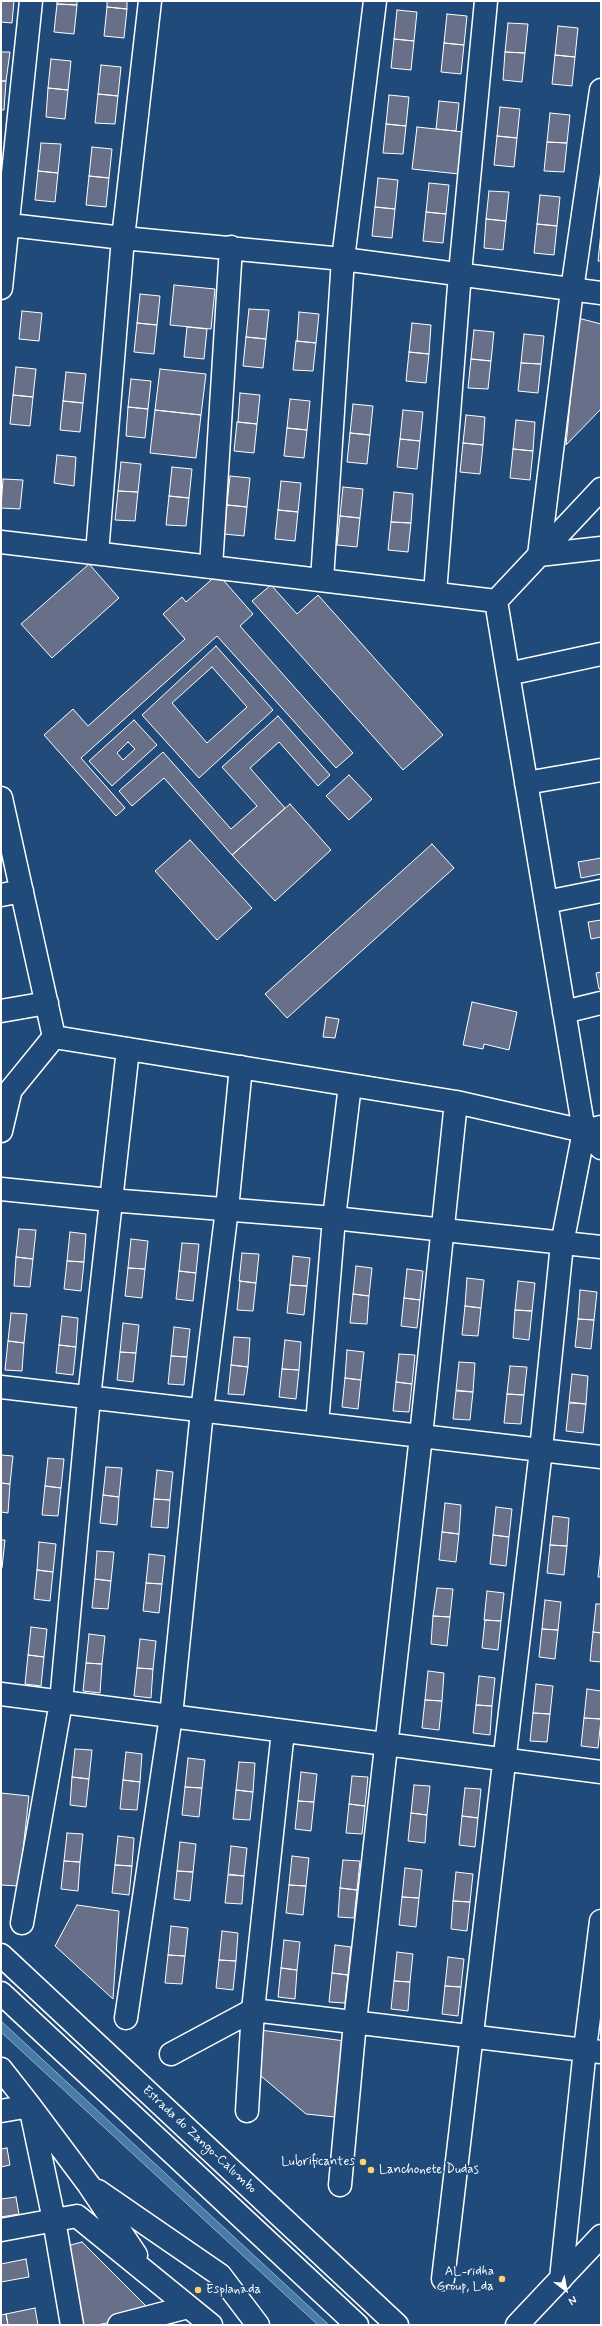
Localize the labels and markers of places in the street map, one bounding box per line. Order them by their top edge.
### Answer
place label: Lubrificantes [281,2154,355,2170]
marker: Lubrificantes [358,2157,368,2167]
place label: Lanchonete Dudas [379,2162,479,2178]
marker: Lanchonete Dudas [366,2165,376,2175]
place label: AL-ridha Group, Lda [436,2264,494,2295]
marker: AL-ridha Group, Lda [497,2274,507,2284]
place label: Esplanada [206,2282,261,2298]
marker: Esplanada [193,2285,203,2295]

